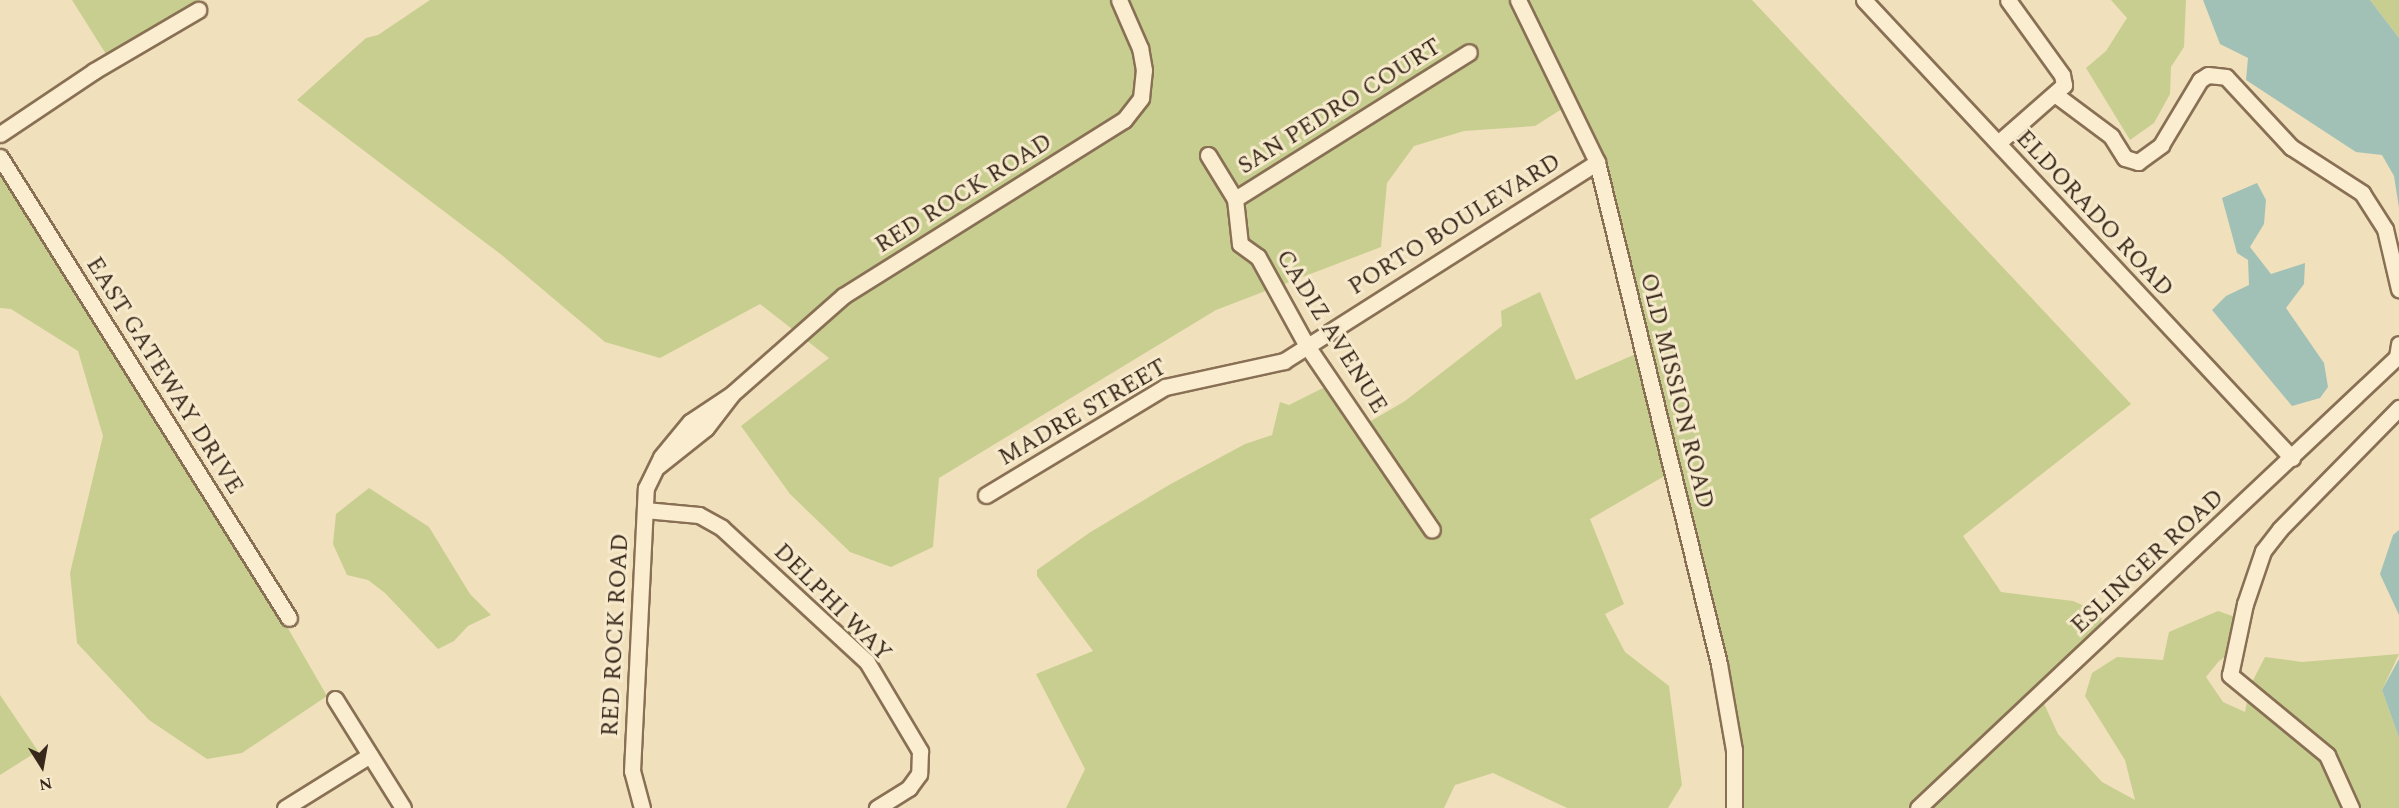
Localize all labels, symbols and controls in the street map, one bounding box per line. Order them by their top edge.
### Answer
street label: SAN PEDRO COURT [1233,33,1447,181]
street label: ELDORADO ROAD [2009,124,2179,304]
street label: RED ROCK ROAD [870,128,1058,260]
street label: PORTO BOULEVARD [1344,148,1566,302]
street label: CADIZ AVENUE [1269,245,1393,419]
street label: EAST GATEWAY DRIVE [79,252,249,500]
street label: OLD MISSION ROAD [1633,270,1719,512]
street label: MADRE STREET [994,353,1172,473]
street label: ESLINGER ROAD [2065,484,2231,640]
street label: RED ROCK ROAD [596,533,636,737]
street label: DELPHI WAY [767,538,897,668]
north arrow [12,736,72,796]
text: N [37,771,54,797]

